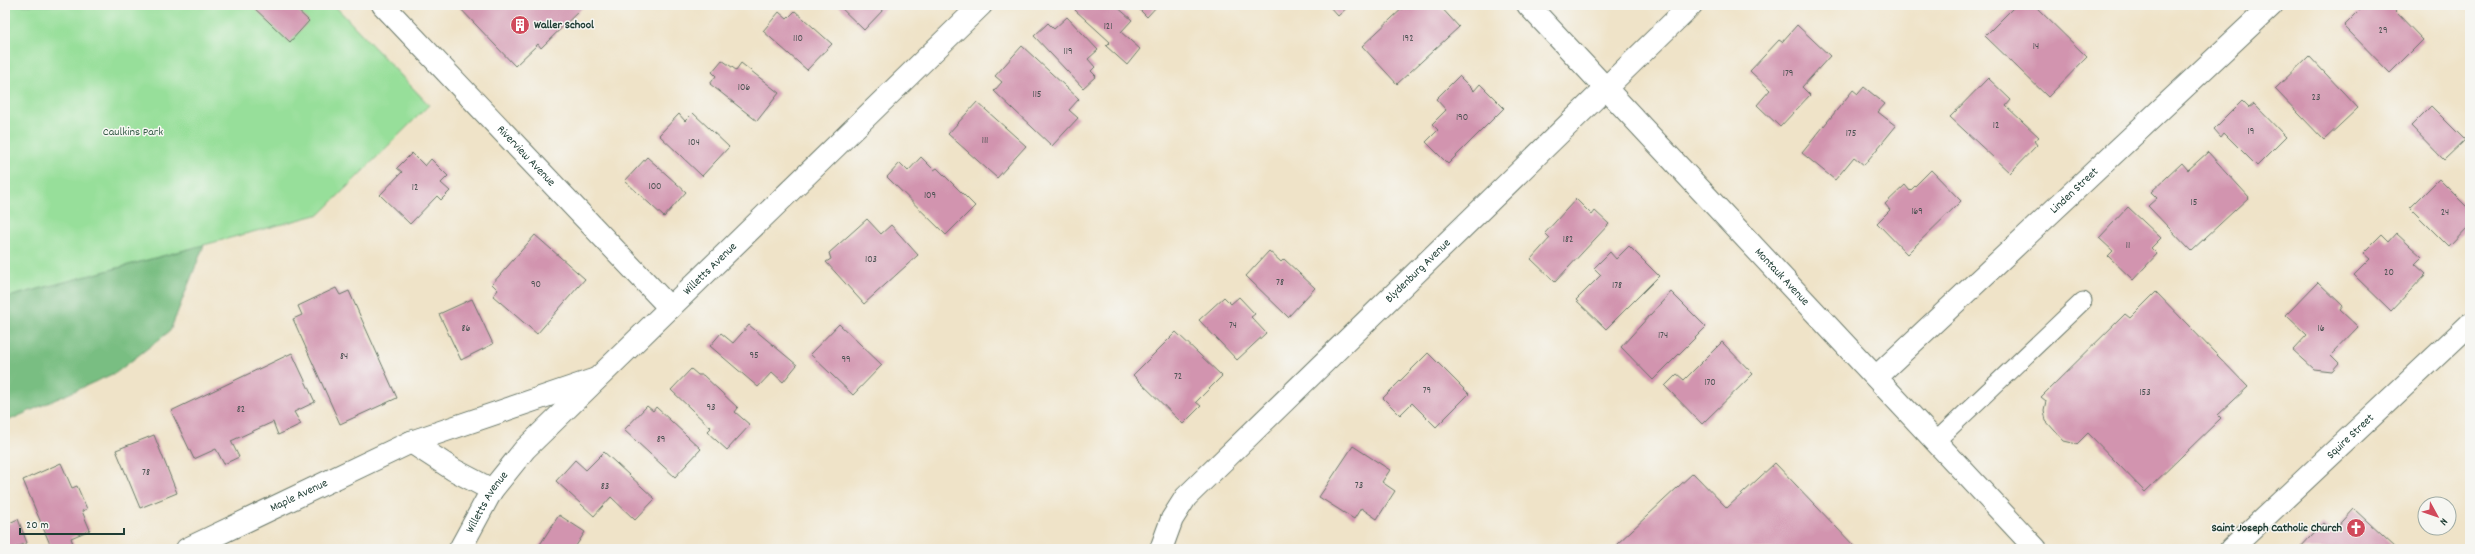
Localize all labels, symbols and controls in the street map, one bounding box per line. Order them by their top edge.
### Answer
building icon: Waller School [509,14,531,36]
place label: Waller School [534,17,594,34]
house number: 121 [1104,20,1112,34]
house number: 29 [2379,24,2387,38]
house number: 110 [793,32,803,46]
house number: 192 [1402,32,1414,46]
house number: 14 [2033,40,2039,54]
house number: 119 [1064,45,1072,59]
house number: 179 [1783,67,1793,81]
house number: 106 [738,81,750,95]
house number: 115 [1032,88,1042,102]
house number: 23 [2312,91,2320,105]
house number: 190 [1456,111,1468,125]
house number: 12 [1993,119,1999,133]
street label: Riverview Avenue [493,122,559,190]
park label: Caulkins Park [103,124,163,141]
house number: 19 [2248,125,2254,139]
house number: 175 [1846,127,1857,141]
house number: 111 [982,134,988,148]
house number: 104 [688,136,700,150]
street label: Linden Street [2046,163,2103,218]
house number: 100 [648,180,662,194]
house number: 12 [412,181,418,195]
house number: 109 [924,189,936,203]
house number: 15 [2191,196,2198,210]
house number: 169 [1911,205,1923,219]
house number: 24 [2441,206,2449,220]
house number: 182 [1563,233,1573,247]
street label: Blydenburg Avenue [1381,235,1455,307]
street label: Willetts Avenue [679,238,741,299]
house number: 11 [2126,239,2130,253]
street label: Montauk Avenue [1751,244,1813,310]
house number: 103 [865,253,877,267]
house number: 20 [2384,266,2394,280]
house number: 78 [1276,276,1284,290]
house number: 90 [531,278,541,292]
house number: 178 [1612,279,1622,293]
house number: 74 [1229,319,1237,333]
house number: 86 [462,322,471,336]
house number: 16 [2317,322,2325,336]
house number: 174 [1658,329,1668,343]
house number: 95 [749,349,759,363]
house number: 84 [340,350,348,364]
house number: 99 [841,353,851,367]
house number: 72 [1174,370,1182,384]
house number: 170 [1704,376,1716,390]
house number: 79 [1423,384,1431,398]
house number: 153 [2139,386,2151,400]
house number: 93 [706,401,716,415]
house number: 82 [237,403,245,417]
street label: Squire Street [2323,410,2378,463]
house number: 89 [657,433,665,447]
house number: 78 [142,466,150,480]
street label: Willetts Avenue [462,468,512,536]
street label: Maple Avenue [267,475,331,517]
house number: 73 [1355,479,1363,493]
house number: 83 [601,480,609,494]
north arrow [2417,496,2457,536]
scale bar [20,510,124,536]
text: N [2435,514,2451,529]
text: 20 m [26,517,49,534]
church icon: Saint Joseph Catholic Church [2345,517,2367,539]
place label: Saint Joseph Catholic Church [2212,520,2343,537]

